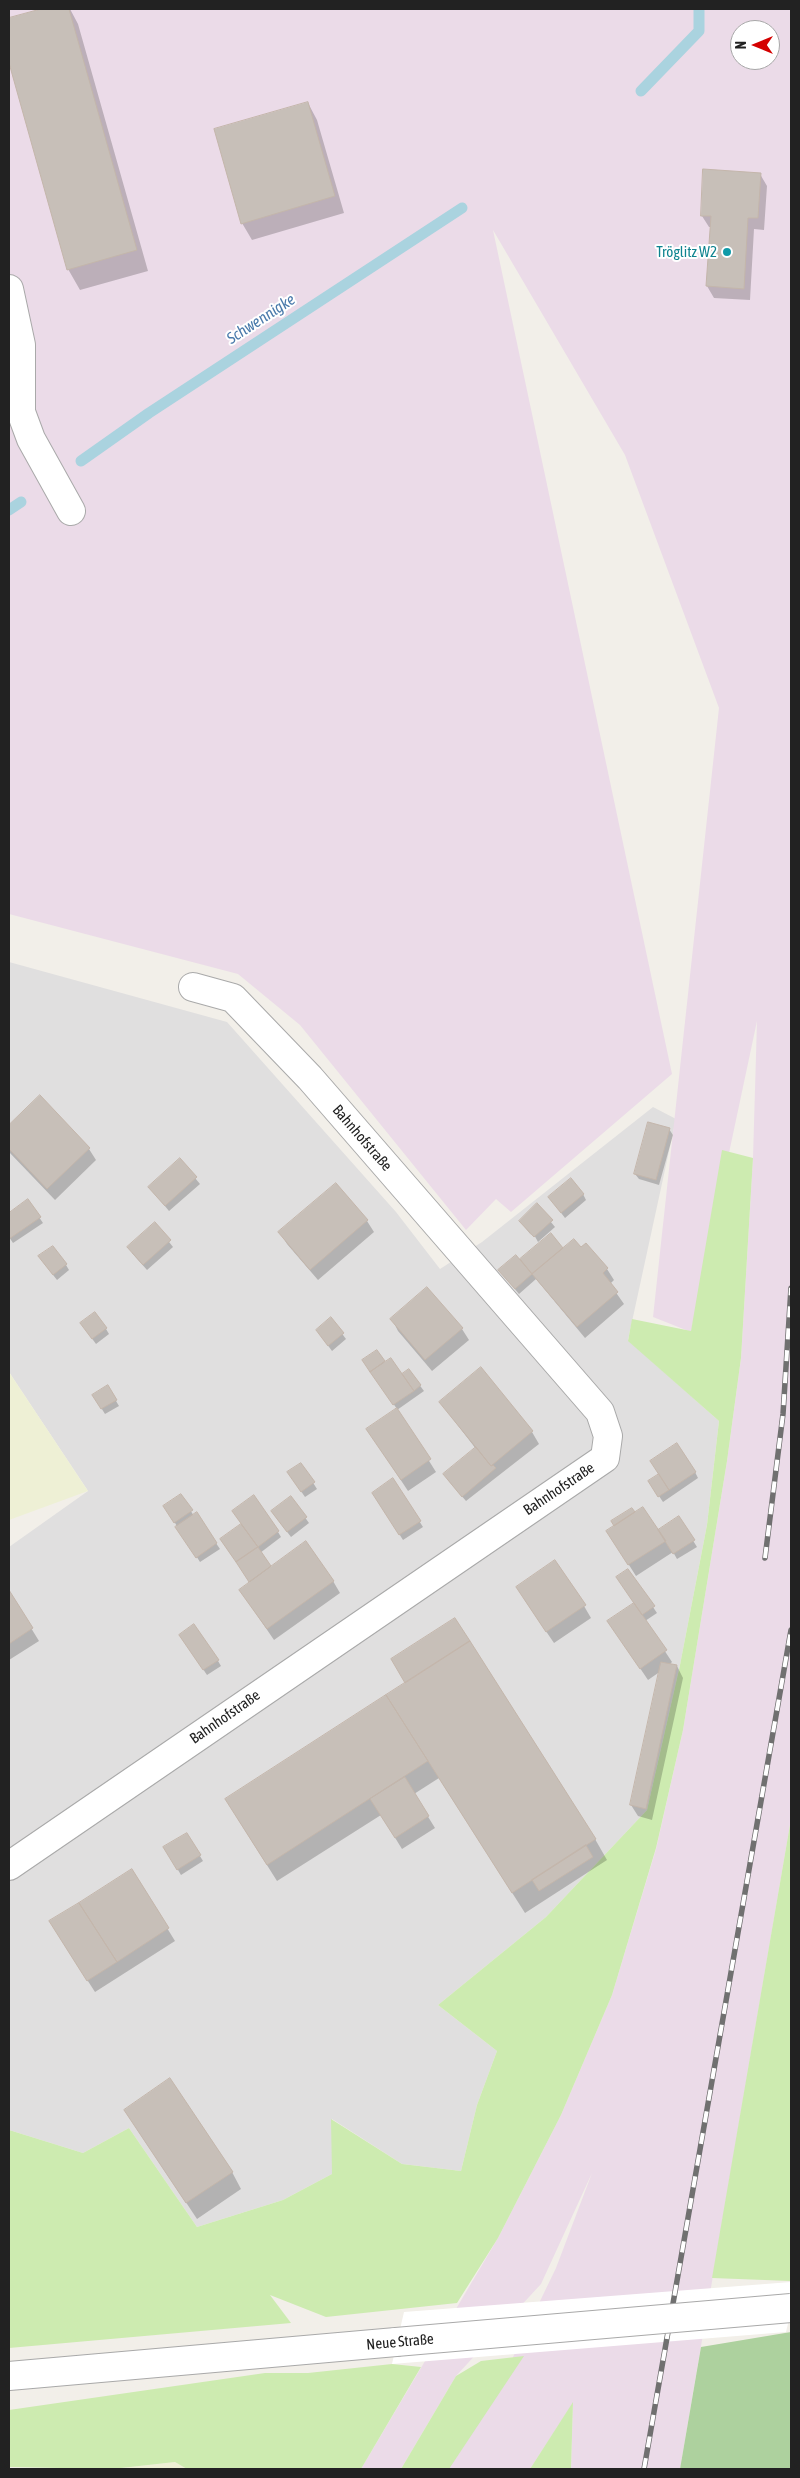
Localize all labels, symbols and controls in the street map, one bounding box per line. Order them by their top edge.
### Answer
north arrow [730,20,780,70]
text: N [733,41,749,49]
place label: Tröglitz W2 [656,243,717,261]
marker: Tröglitz W2 [721,246,733,258]
water label: Schwennigke [223,290,299,348]
street label: Bahnhofstraße [328,1101,396,1175]
street label: Bahnhofstraße [520,1459,598,1519]
street label: Bahnhofstraße [186,1686,264,1748]
street label: Neue Straße [366,2330,434,2354]

